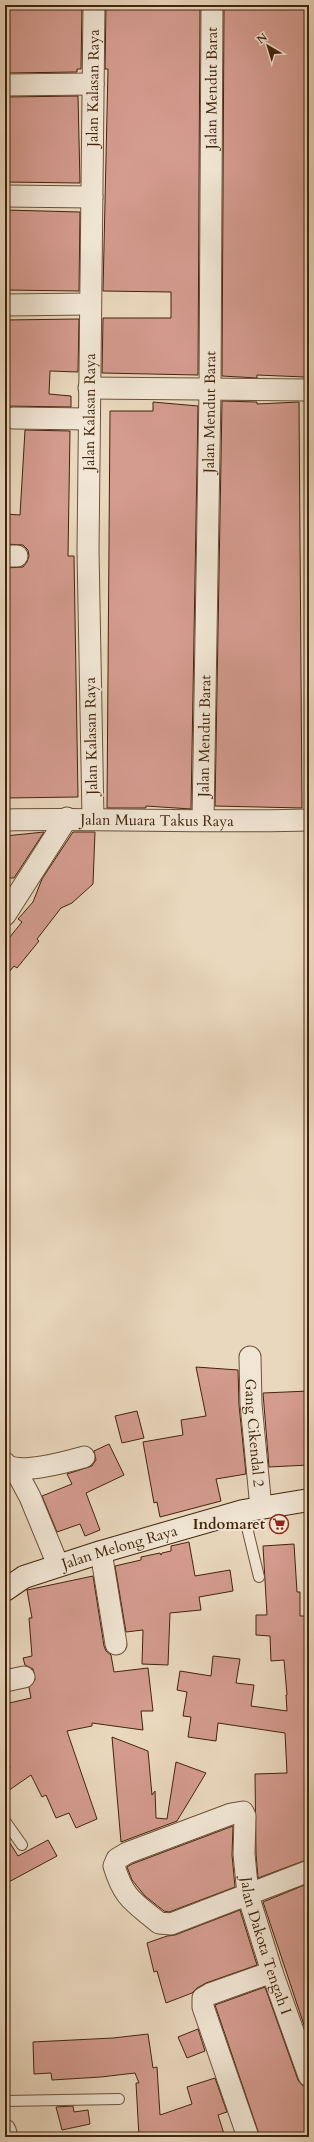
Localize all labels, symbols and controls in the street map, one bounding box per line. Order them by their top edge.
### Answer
north arrow [248,26,288,66]
street label: Jalan Mendut Barat [201,27,222,151]
street label: Jalan Kalasan Raya [82,29,104,149]
text: N [254,29,271,47]
street label: Jalan Mendut Barat [199,351,220,475]
street label: Jalan Kalasan Raya [79,353,100,473]
street label: Jalan Mendut Barat [193,674,215,799]
street label: Jalan Kalasan Raya [80,676,102,797]
street label: Jalan Muara Takus Raya [78,810,234,831]
street label: Gang Cikendal 2 [240,1379,269,1488]
supermarket icon: Indomaret [268,1513,290,1535]
place label: Indomaret [193,1514,266,1534]
street label: Jalan Melong Raya [57,1520,180,1575]
street label: Jalan Dakota Tengah I [236,1874,296,2017]

